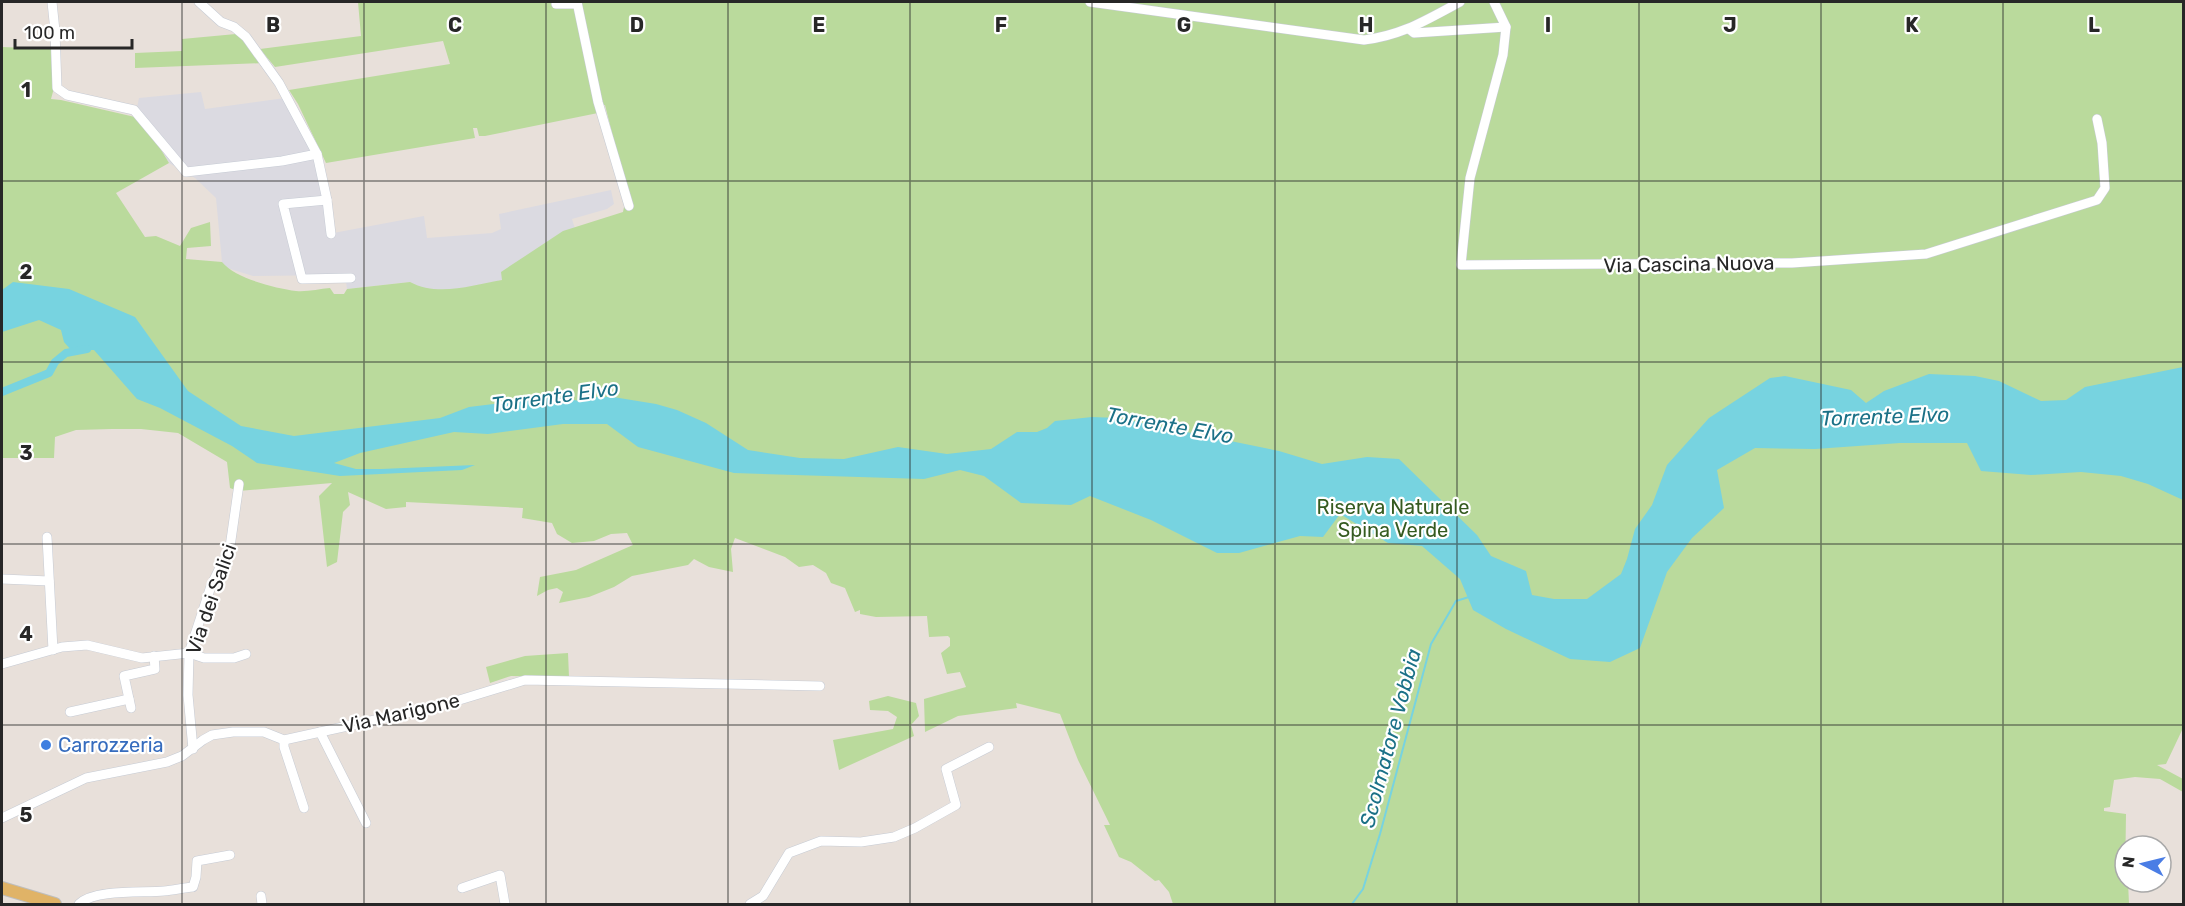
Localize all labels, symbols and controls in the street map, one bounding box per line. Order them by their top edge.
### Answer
scale bar [15,12,132,50]
text: B [266,13,280,37]
text: C [448,13,462,37]
text: D [630,13,644,37]
text: E [813,13,825,37]
text: F [995,13,1007,37]
text: G [1177,13,1191,37]
text: H [1359,13,1373,37]
text: I [1545,13,1551,37]
text: J [1723,13,1737,37]
text: K [1905,13,1919,37]
text: L [2088,13,2100,37]
text: 100 m [24,22,75,44]
text: 1 [21,78,31,102]
street label: Via Cascina Nuova [1603,251,1775,277]
text: 2 [20,260,33,284]
water label: Torrente Elvo [490,375,620,417]
water label: Torrente Elvo [1820,401,1950,431]
water label: Torrente Elvo [1105,402,1235,448]
text: 3 [19,441,33,465]
park label: Riserva Naturale Spina Verde [1317,495,1469,542]
street label: Via dei Salici [181,540,241,658]
text: 4 [19,622,33,646]
water label: Scolmatore Vobbia [1354,646,1426,830]
street label: Via Marigone [340,688,462,738]
place label: Carrozzeria [58,733,164,757]
marker: Carrozzeria [39,738,53,752]
text: 5 [20,803,33,827]
north arrow [2113,834,2173,894]
text: N [2118,855,2139,869]

